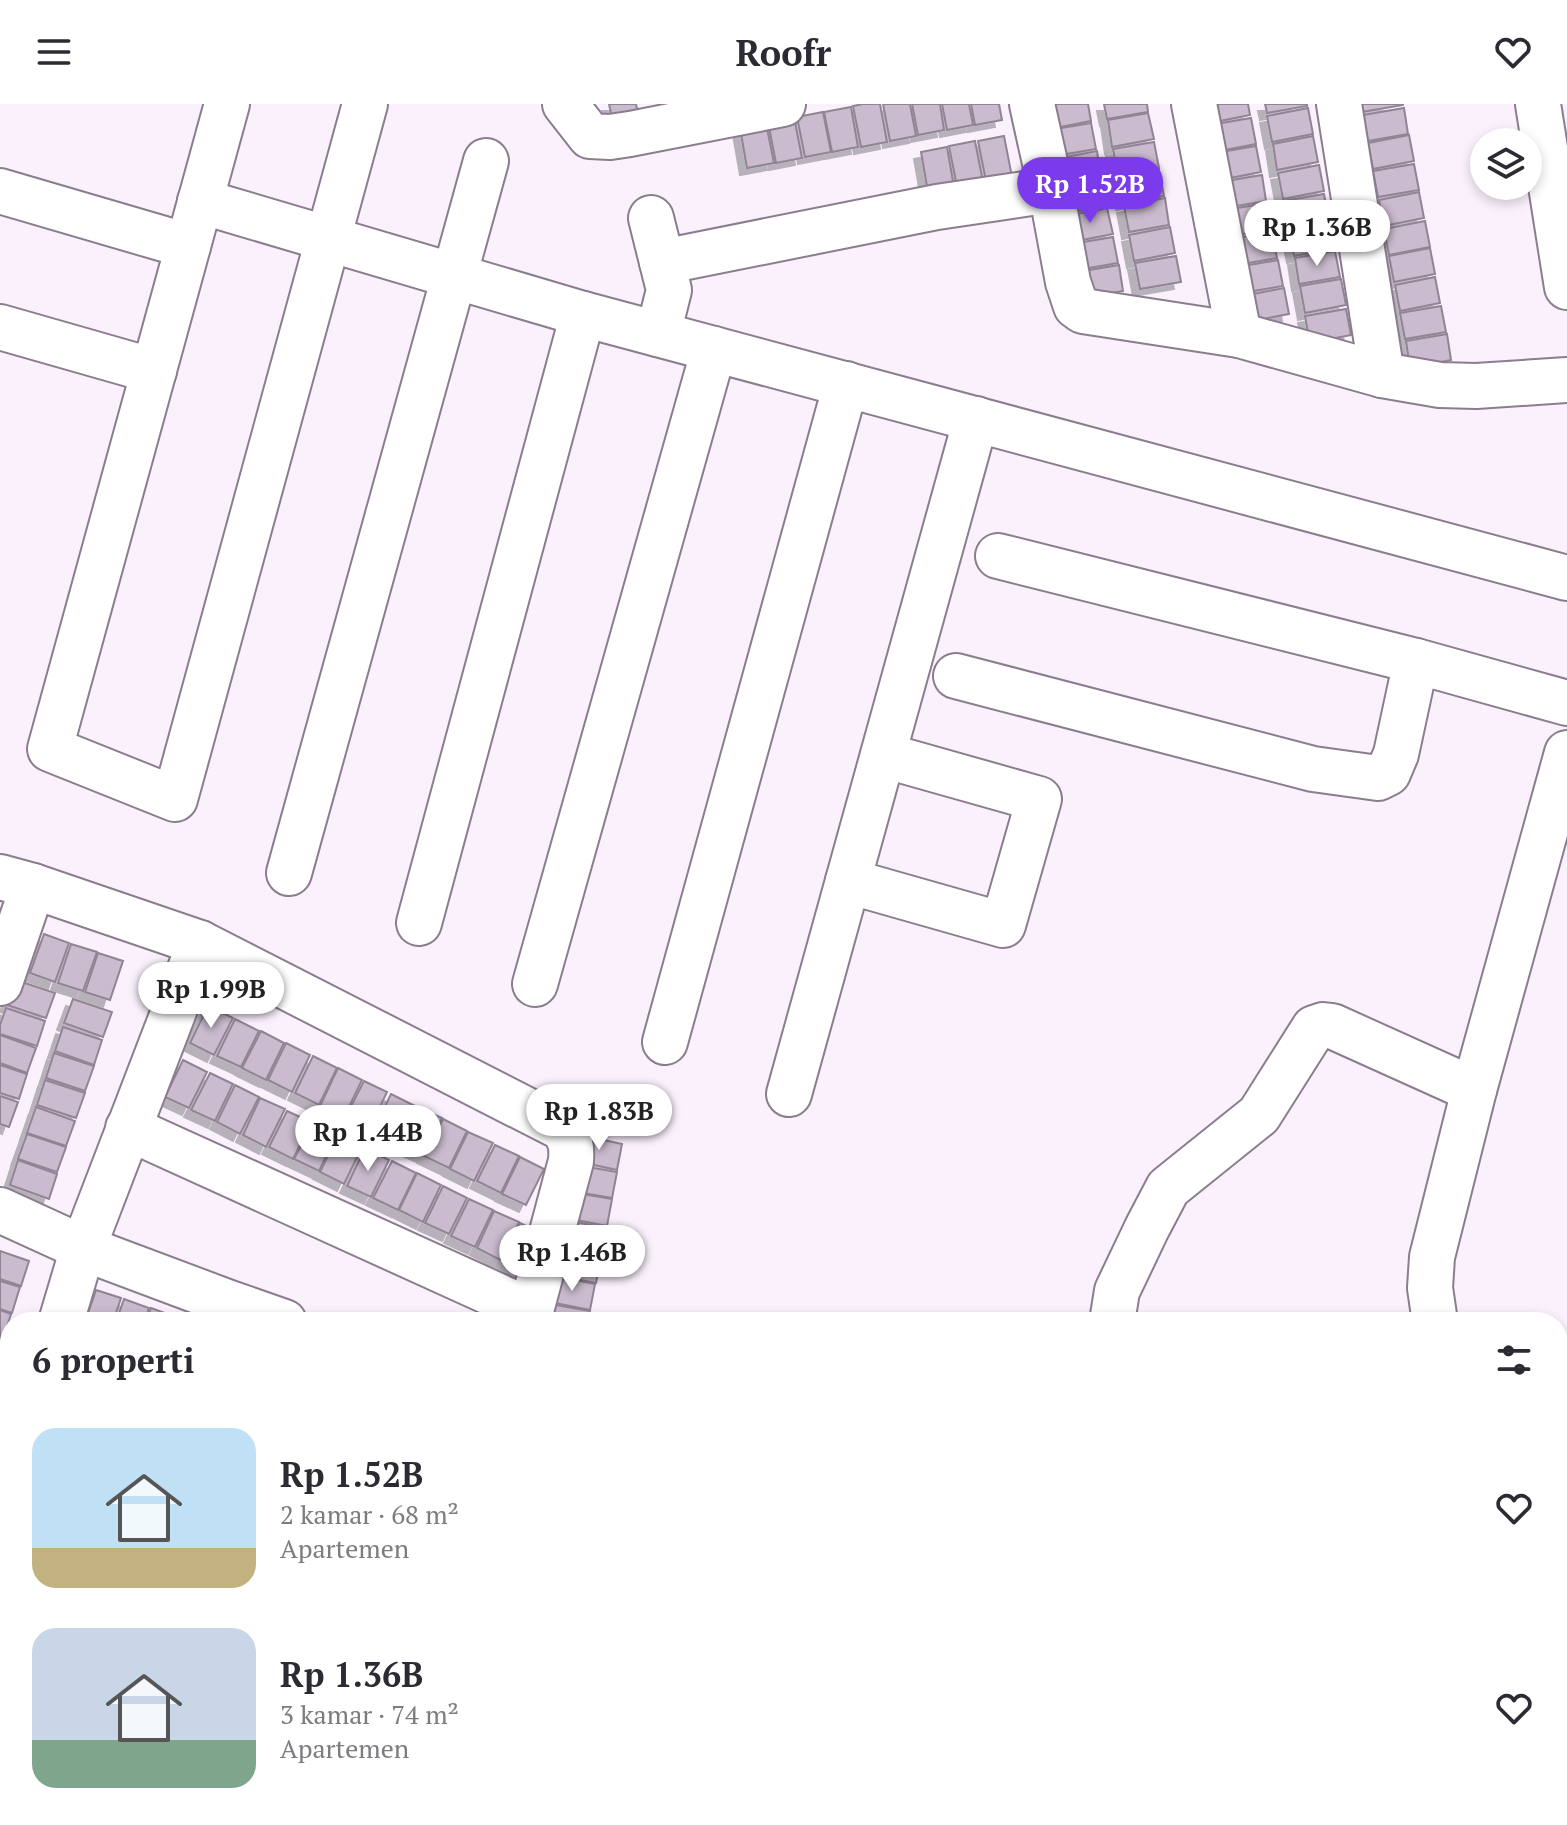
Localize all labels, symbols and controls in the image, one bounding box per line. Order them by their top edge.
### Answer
text: Roofr [736,29,831,76]
icon: menu [32,30,76,74]
icon: heart [1491,30,1535,74]
map controls [1470,128,1542,200]
button: layers [1470,128,1542,200]
pin: Rp 1.52B [1007,157,1173,225]
text: Rp 1.52B [1035,166,1145,200]
pin: Rp 1.36B [1234,200,1400,268]
text: Rp 1.36B [1262,209,1372,243]
pin: Rp 1.99B [128,962,294,1030]
text: Rp 1.99B [156,971,266,1005]
pin: Rp 1.83B [516,1084,682,1152]
text: Rp 1.83B [544,1093,654,1127]
pin: Rp 1.44B [285,1105,451,1173]
text: Rp 1.44B [313,1114,423,1148]
pin: Rp 1.46B [489,1225,655,1293]
text: Rp 1.46B [517,1234,627,1268]
text: 6 properti [32,1338,194,1383]
icon: filters [1492,1338,1536,1382]
text: Rp 1.52B [280,1452,423,1497]
icon: home [96,1460,192,1556]
icon: heart [1492,1486,1536,1530]
text: 2 kamar · 68 m² [280,1497,459,1531]
text: Apartemen [280,1531,409,1565]
text: Rp 1.36B [280,1652,423,1697]
icon: home [96,1660,192,1756]
icon: heart [1492,1686,1536,1730]
text: 3 kamar · 74 m² [280,1697,459,1731]
text: Apartemen [280,1731,409,1765]

